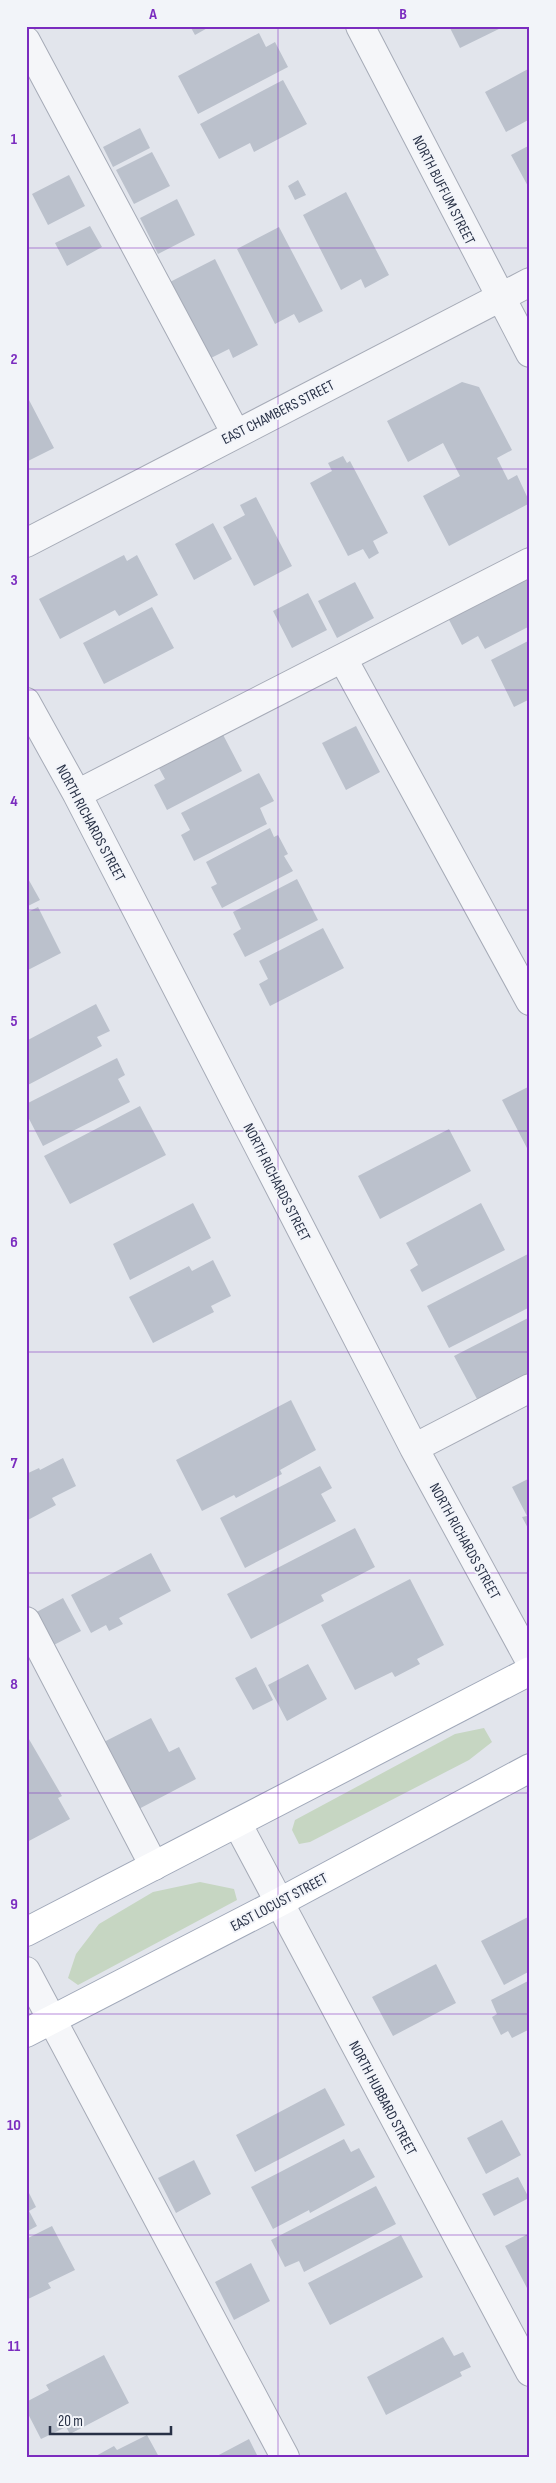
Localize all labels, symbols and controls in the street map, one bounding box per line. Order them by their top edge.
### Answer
text: A [148,5,157,24]
text: B [399,5,407,24]
text: 1 [11,130,18,149]
street label: NORTH BUFFUM STREET [408,132,479,248]
text: 2 [10,350,18,369]
street label: EAST CHAMBERS STREET [219,376,338,449]
text: 3 [10,571,18,590]
street label: NORTH RICHARDS STREET [52,761,129,885]
text: 4 [10,792,18,811]
text: 5 [10,1012,18,1031]
street label: NORTH RICHARDS STREET [239,1120,315,1244]
text: 6 [10,1233,18,1252]
text: 7 [11,1454,18,1473]
street label: NORTH RICHARDS STREET [425,1480,504,1603]
text: 8 [10,1675,18,1694]
street label: EAST LOCUST STREET [227,1869,331,1936]
text: 9 [10,1895,18,1914]
street label: NORTH HUBBARD STREET [344,2038,421,2159]
text: 10 [7,2116,21,2135]
text: 11 [8,2337,21,2356]
scale bar [50,2403,171,2435]
text: 20 m [58,2412,83,2431]

